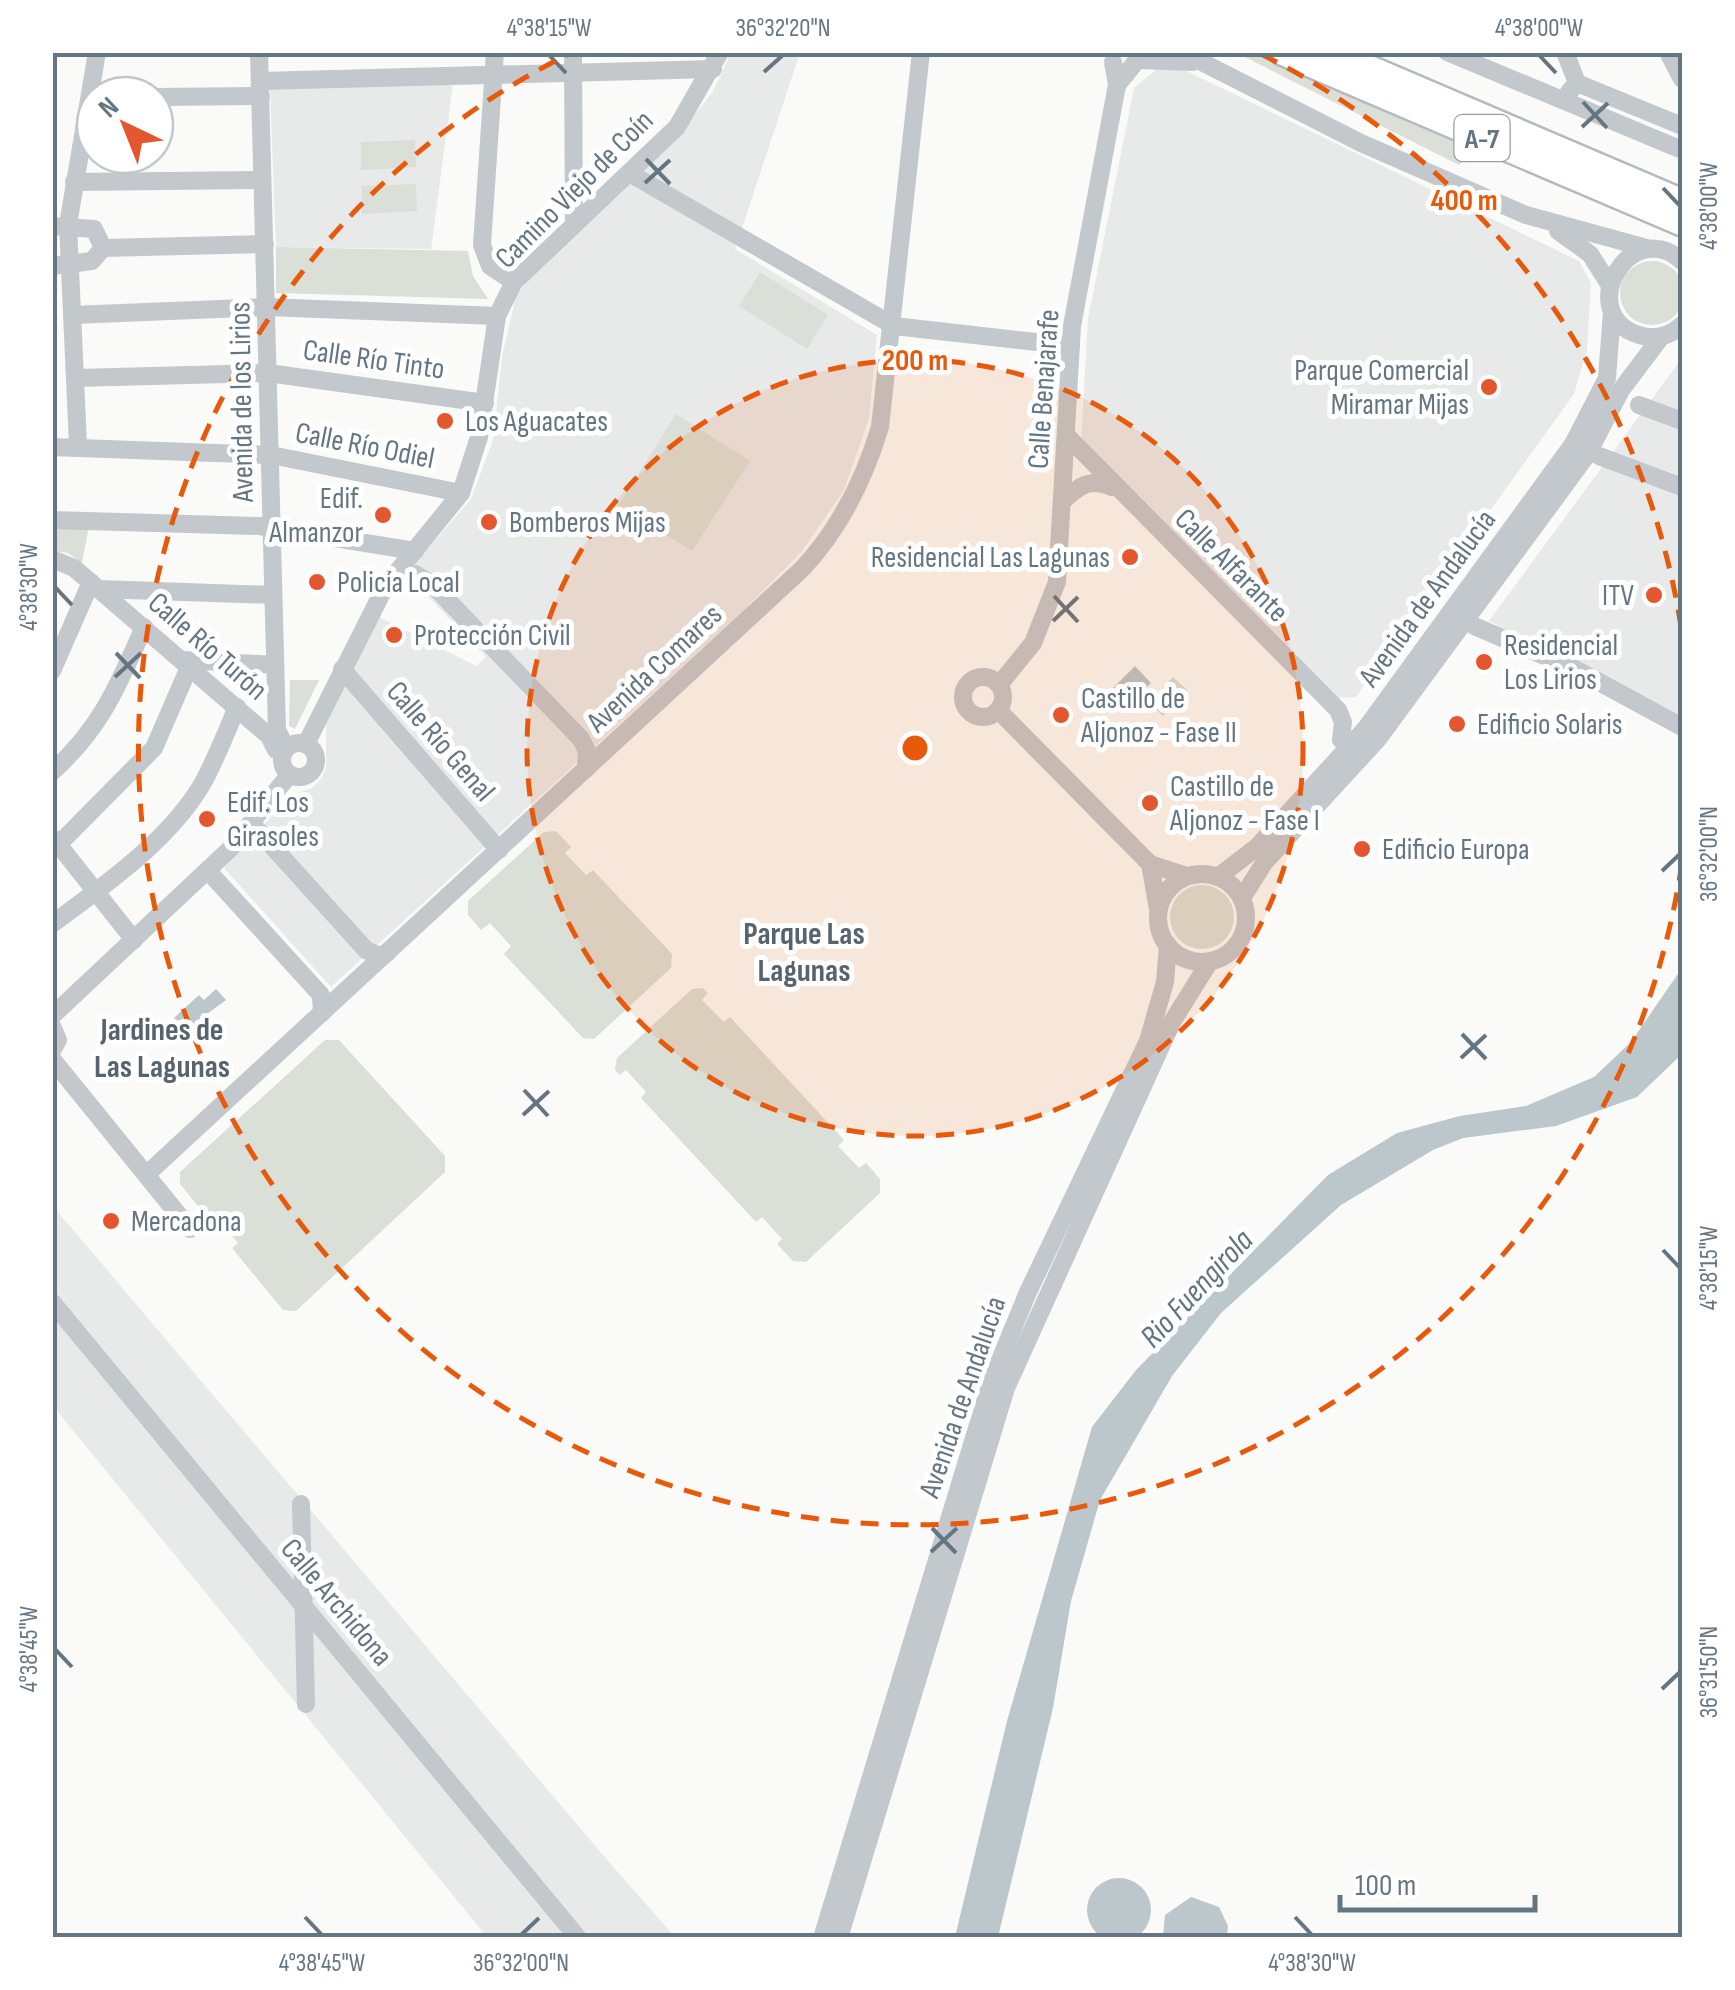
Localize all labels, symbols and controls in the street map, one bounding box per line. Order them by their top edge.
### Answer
text: 4°38'15"W [507,13,591,44]
text: 36°32'20"N [735,13,831,44]
text: 4°38'00"W [1495,13,1583,44]
north arrow [75,75,175,175]
text: N [92,91,126,125]
street label: Camino Viejo de Coín [488,103,661,276]
road number: A-7 [1454,115,1510,161]
text: 4°38'00"W [1694,162,1725,250]
text: 400 m [1430,183,1498,219]
street label: Avenida de los Lirios [222,302,262,503]
street label: Calle Benajarafe [1020,308,1068,470]
street label: Calle Río Tinto [301,332,447,388]
text: 200 m [882,343,948,379]
place label: Parque Comercial Miramar Mijas [1294,353,1469,423]
marker: Parque Comercial Miramar Mijas [1478,376,1500,398]
place label: Los Aguacates [465,404,608,440]
marker: Los Aguacates [434,410,456,432]
street label: Calle Río Odiel [292,415,437,477]
place label: Edif. Almanzor [268,481,363,551]
street label: Calle Alfarante [1167,501,1296,630]
street label: Avenida de Andalucía [1351,503,1504,695]
marker: Edif. Almanzor [372,504,394,526]
place label: Bomberos Mijas [509,505,666,541]
marker: Bomberos Mijas [478,511,500,533]
place label: Residencial Las Lagunas [871,540,1110,576]
text: 4°38'30"W [14,543,45,631]
marker: Residencial Las Lagunas [1119,546,1141,568]
place label: Policía Local [337,565,460,601]
marker: Policía Local [306,571,328,593]
place label: ITV [1602,578,1634,614]
marker: ITV [1643,584,1665,606]
street label: Calle Río Turón [140,585,274,708]
street label: Avenida Comares [579,597,730,741]
place label: Protección Civil [414,618,571,654]
marker: Protección Civil [383,624,405,646]
place label: Residencial Los Lirios [1504,628,1618,698]
marker: Residencial Los Lirios [1473,651,1495,673]
street label: Calle Río Genal [378,674,502,809]
place label: Castillo de Aljonoz - Fase II [1080,681,1237,751]
marker: Castillo de Aljonoz - Fase II [1050,704,1072,726]
place label: Edificio Solaris [1477,707,1623,743]
marker: Edificio Solaris [1446,713,1468,735]
centre of rings [897,730,933,766]
place label: Castillo de Aljonoz - Fase I [1169,769,1320,839]
place label: Edif. Los Girasoles [227,785,319,855]
marker: Castillo de Aljonoz - Fase I [1139,792,1161,814]
text: 36°32'00"N [1694,806,1725,902]
marker: Edif. Los Girasoles [196,808,218,830]
place label: Edificio Europa [1382,832,1530,868]
marker: Edificio Europa [1351,838,1373,860]
district label: Parque Las Lagunas [743,915,865,991]
district label: Jardines de Las Lagunas [94,1011,230,1087]
place label: Mercadona [131,1204,242,1240]
marker: Mercadona [100,1210,122,1232]
water label: Rio Fuengirola [1132,1222,1262,1356]
text: 4°38'15"W [1694,1226,1725,1310]
street label: Avenida de Andalucía [911,1292,1014,1503]
street label: Calle Archidona [273,1532,400,1674]
text: 4°38'45"W [14,1606,45,1692]
text: 36°31'50"N [1694,1626,1725,1718]
scale bar [1340,1850,1535,1912]
text: 100 m [1355,1868,1416,1904]
text: 4°38'45"W [279,1948,365,1979]
text: 36°32'00"N [473,1948,569,1979]
text: 4°38'30"W [1268,1948,1356,1979]

